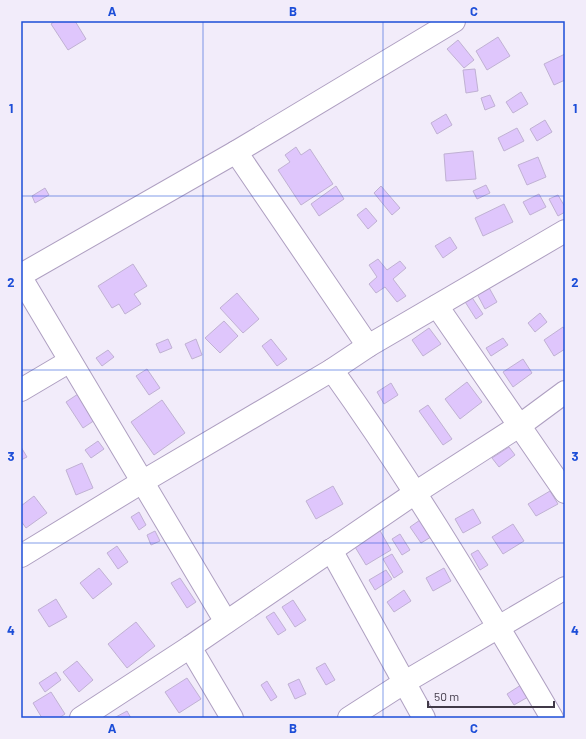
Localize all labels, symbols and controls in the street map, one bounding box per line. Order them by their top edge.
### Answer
text: A [108,3,117,19]
text: B [289,3,297,19]
text: C [470,3,478,19]
text: 1 [9,100,13,116]
text: 1 [573,100,577,116]
text: 2 [7,274,15,290]
text: 2 [571,274,579,290]
text: 3 [7,448,15,464]
text: 3 [571,448,579,464]
text: 4 [7,622,15,638]
text: 4 [571,622,579,638]
scale bar [428,683,554,709]
text: 50 m [434,689,459,703]
text: A [108,720,117,736]
text: B [289,720,297,736]
text: C [470,720,478,736]

